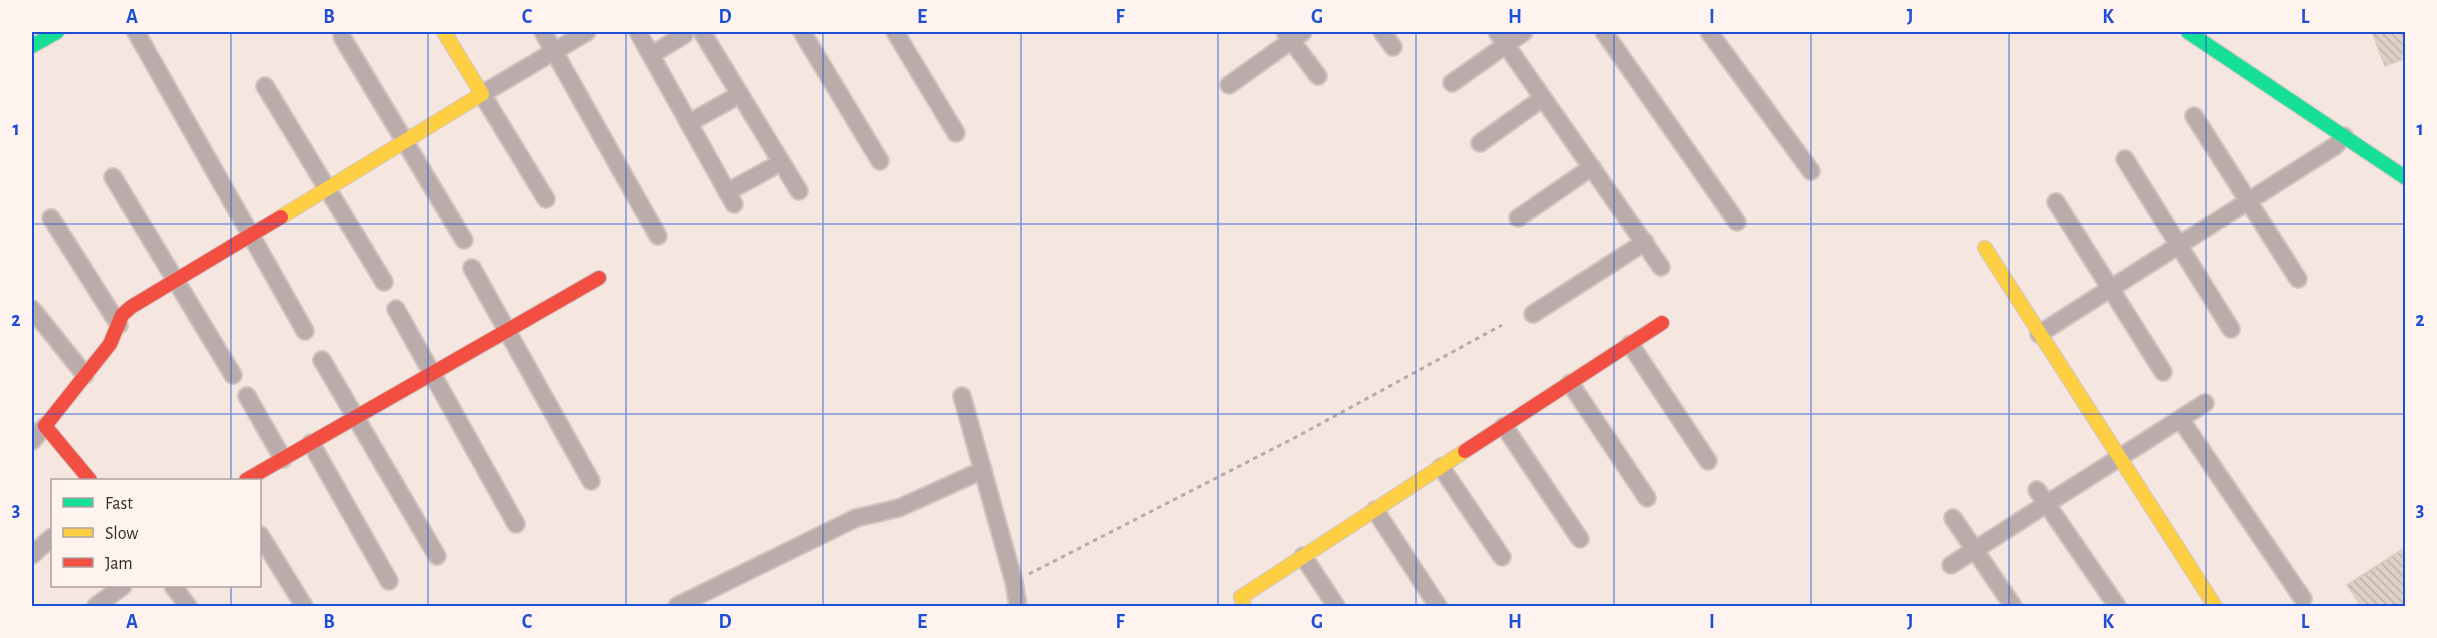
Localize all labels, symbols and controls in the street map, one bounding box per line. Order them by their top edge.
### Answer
text: A [126,7,138,27]
text: B [323,7,335,27]
text: C [522,7,533,27]
text: D [718,7,732,27]
text: E [917,7,927,27]
text: F [1115,7,1125,27]
text: G [1311,7,1323,27]
text: H [1508,7,1522,27]
text: I [1709,7,1715,27]
text: J [1907,7,1913,27]
text: K [2102,7,2114,27]
text: L [2301,7,2310,27]
text: 1 [12,119,20,139]
text: 1 [2416,119,2424,139]
text: 2 [11,310,21,330]
text: 2 [2415,310,2425,330]
legend [51,479,261,587]
text: Fast [105,495,133,513]
text: 3 [12,500,20,520]
text: 3 [2416,500,2424,520]
text: Slow [105,525,138,543]
text: Jam [105,555,133,573]
text: A [126,612,138,632]
text: B [323,612,335,632]
text: C [522,612,533,632]
text: D [718,612,732,632]
text: E [917,612,927,632]
text: F [1115,612,1125,632]
text: G [1311,612,1323,632]
text: H [1508,612,1522,632]
text: I [1709,612,1715,632]
text: J [1907,612,1913,632]
text: K [2102,612,2114,632]
text: L [2301,612,2310,632]

